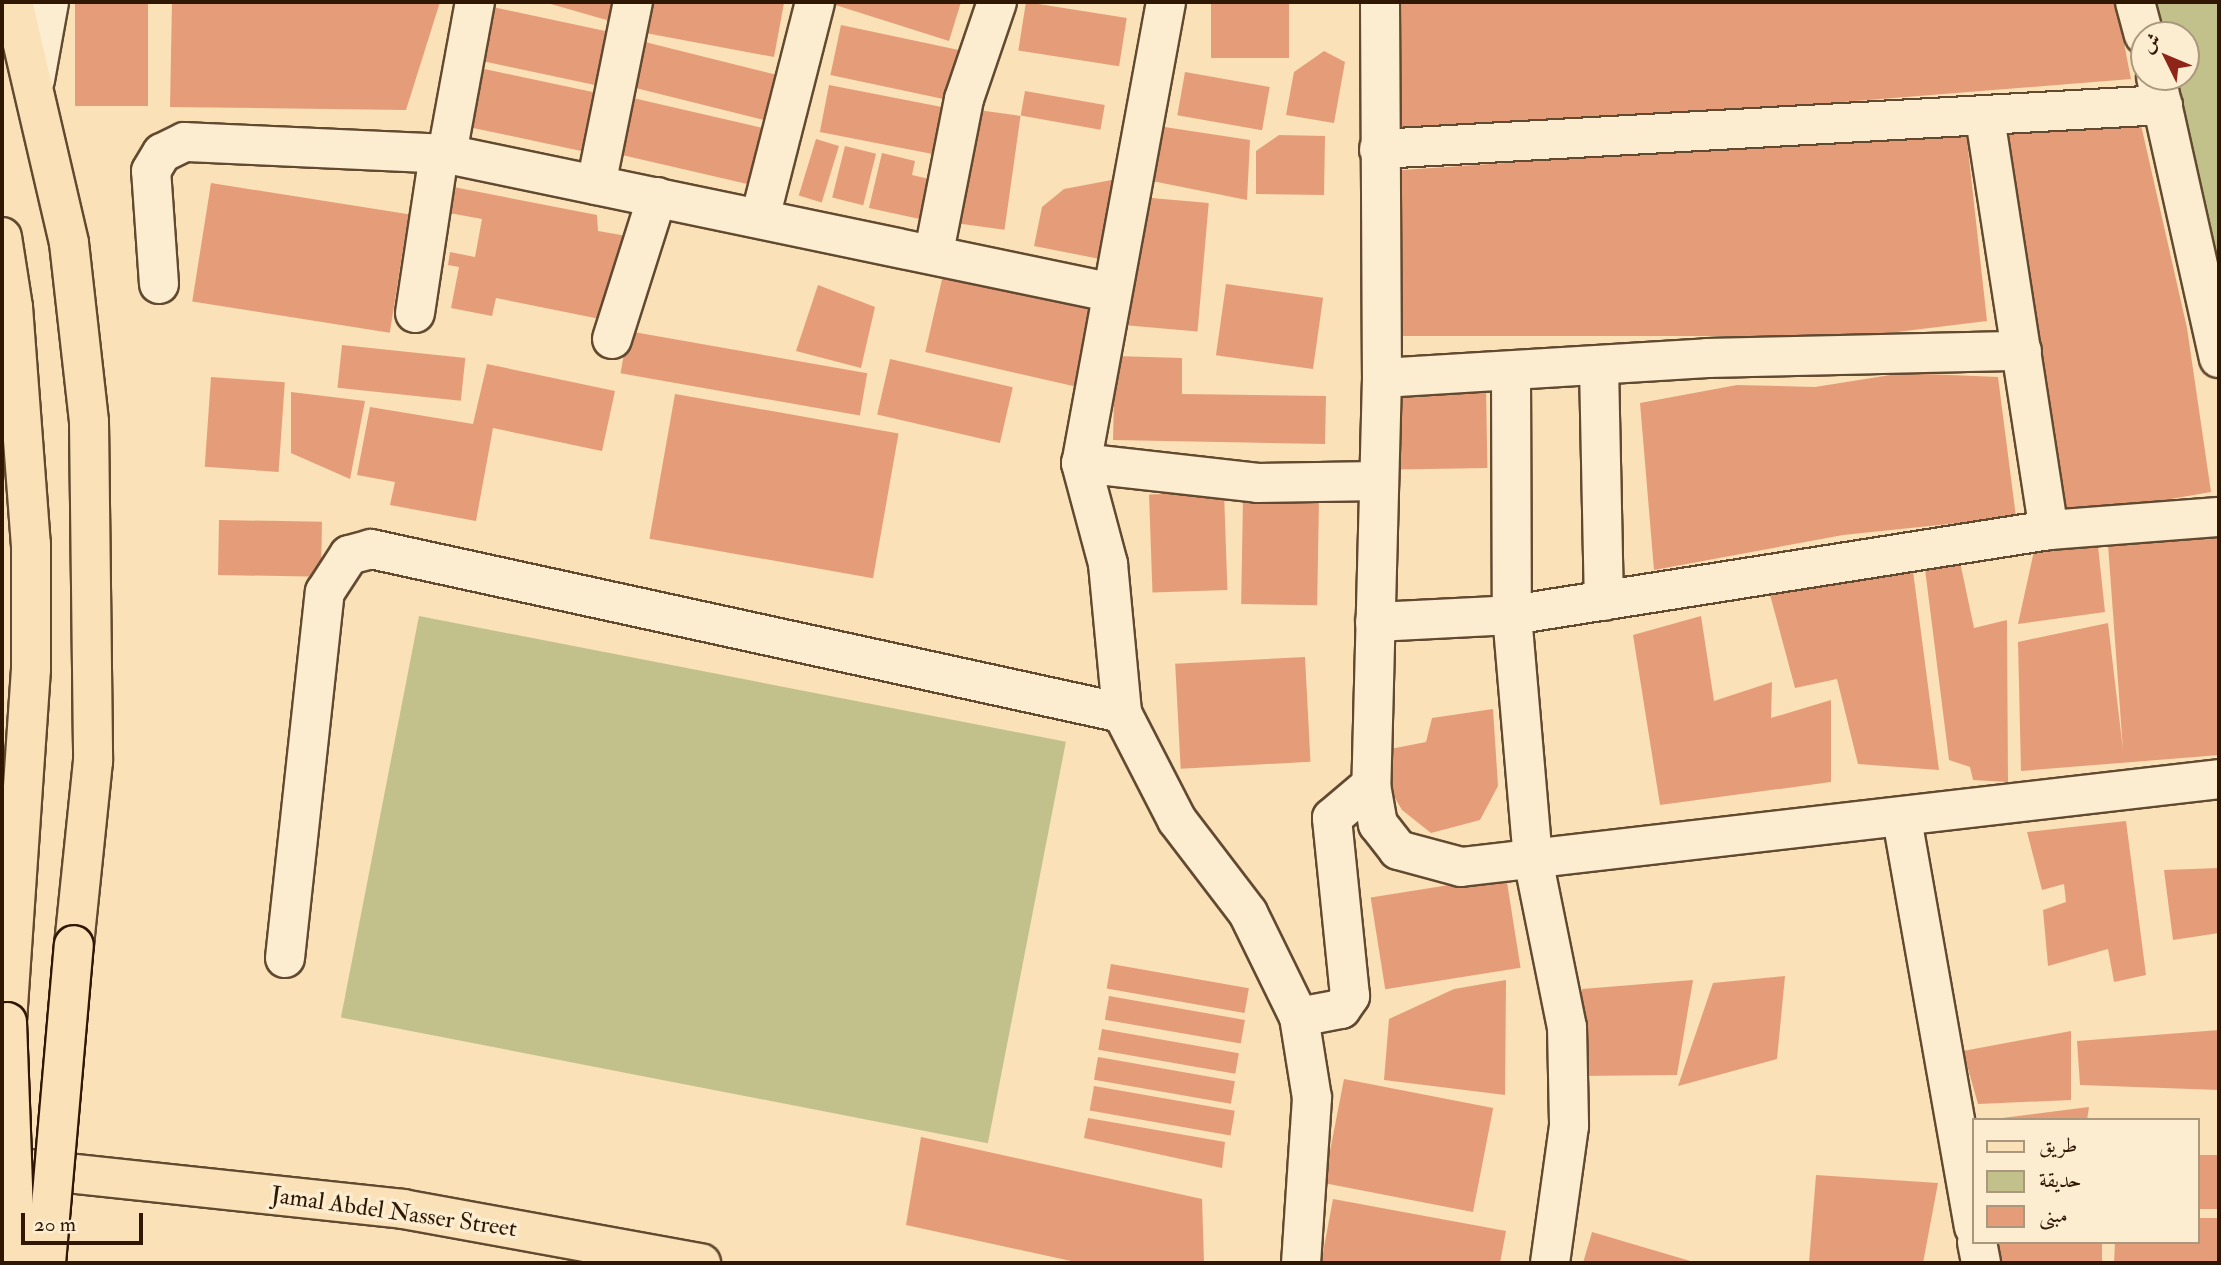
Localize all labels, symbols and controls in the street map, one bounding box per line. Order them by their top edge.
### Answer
north arrow [2130,21,2200,91]
text: ش [2136,28,2166,58]
legend [1972,1118,2200,1244]
text: طريق [2039,1132,2077,1159]
text: حديقة [2039,1167,2082,1194]
street label: Jamal Abdel Nasser Street [269,1180,519,1244]
scale bar [24,1198,147,1242]
text: مبنى [2039,1202,2068,1229]
text: 20 m [34,1211,76,1238]

